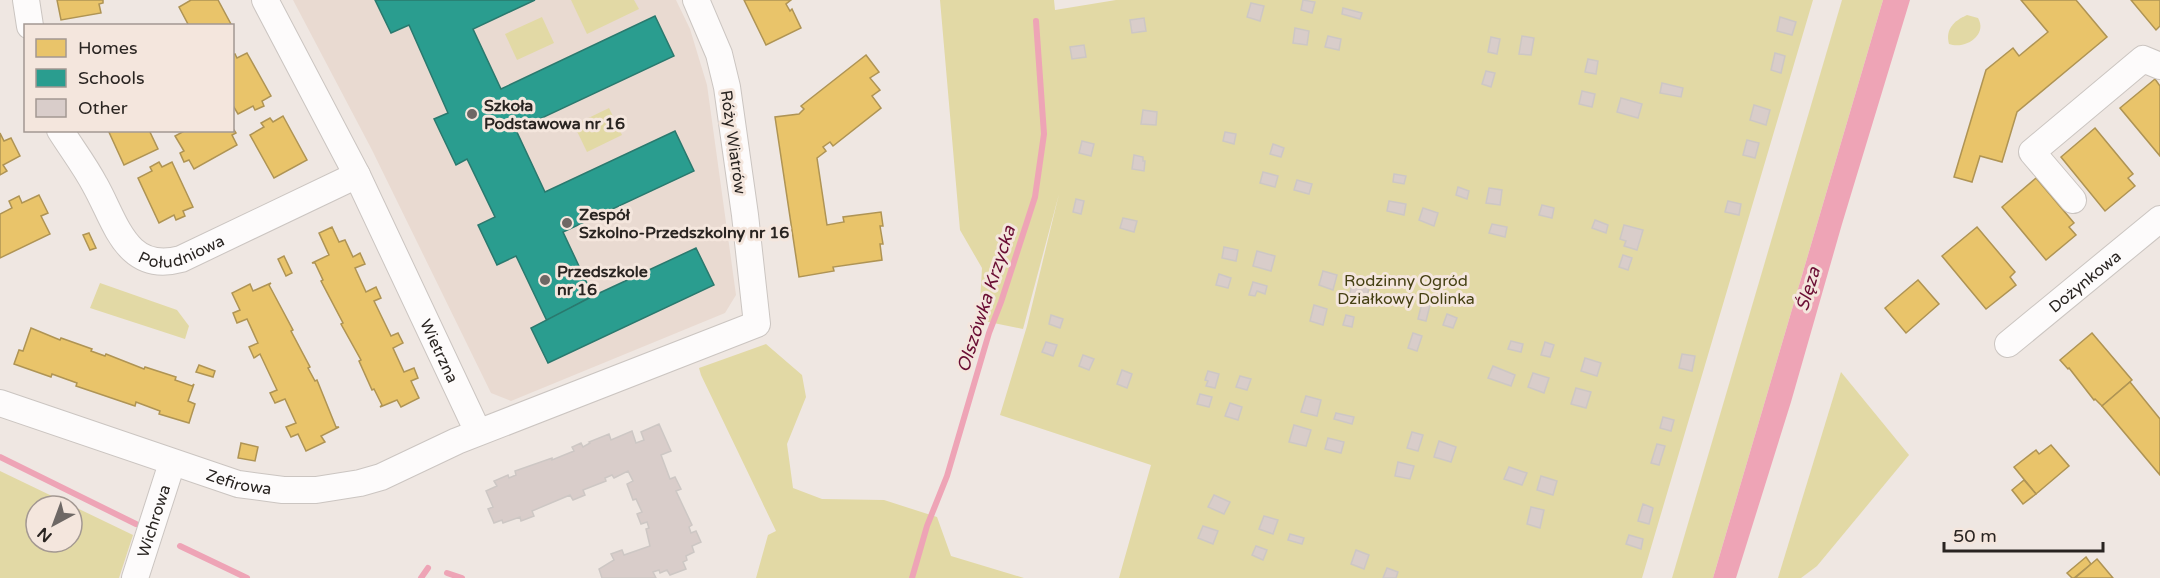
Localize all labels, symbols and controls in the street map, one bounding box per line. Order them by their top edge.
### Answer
legend [24,24,234,132]
text: Homes [78,37,138,59]
text: Schools [78,67,145,89]
street label: Róży Wiatrów [716,89,750,196]
place label: Szkoła Podstawowa nr 16 [484,96,625,134]
text: Other [78,97,128,119]
marker: Szkoła Podstawowa nr 16 [465,107,479,121]
place label: Zespół Szkolno-Przedszkolny nr 16 [579,205,789,243]
marker: Zespół Szkolno-Przedszkolny nr 16 [560,216,574,230]
water label: Olszówka Krzycka [952,222,1020,375]
street label: Południowa [135,231,228,273]
street label: Dożynkowa [2045,246,2125,317]
place label: Przedszkole nr 16 [557,262,648,300]
water label: Ślęza [1791,264,1825,314]
park label: Rodzinny Ogród Działkowy Dolinka [1337,271,1475,309]
marker: Przedszkole nr 16 [538,273,552,287]
street label: Wietrzna [415,316,462,386]
street label: Zefirowa [204,465,273,499]
street label: Wichrowa [133,482,175,560]
north arrow [24,494,84,554]
scale bar [1944,515,2103,553]
text: N [33,523,56,546]
text: 50 m [1953,525,1997,547]

